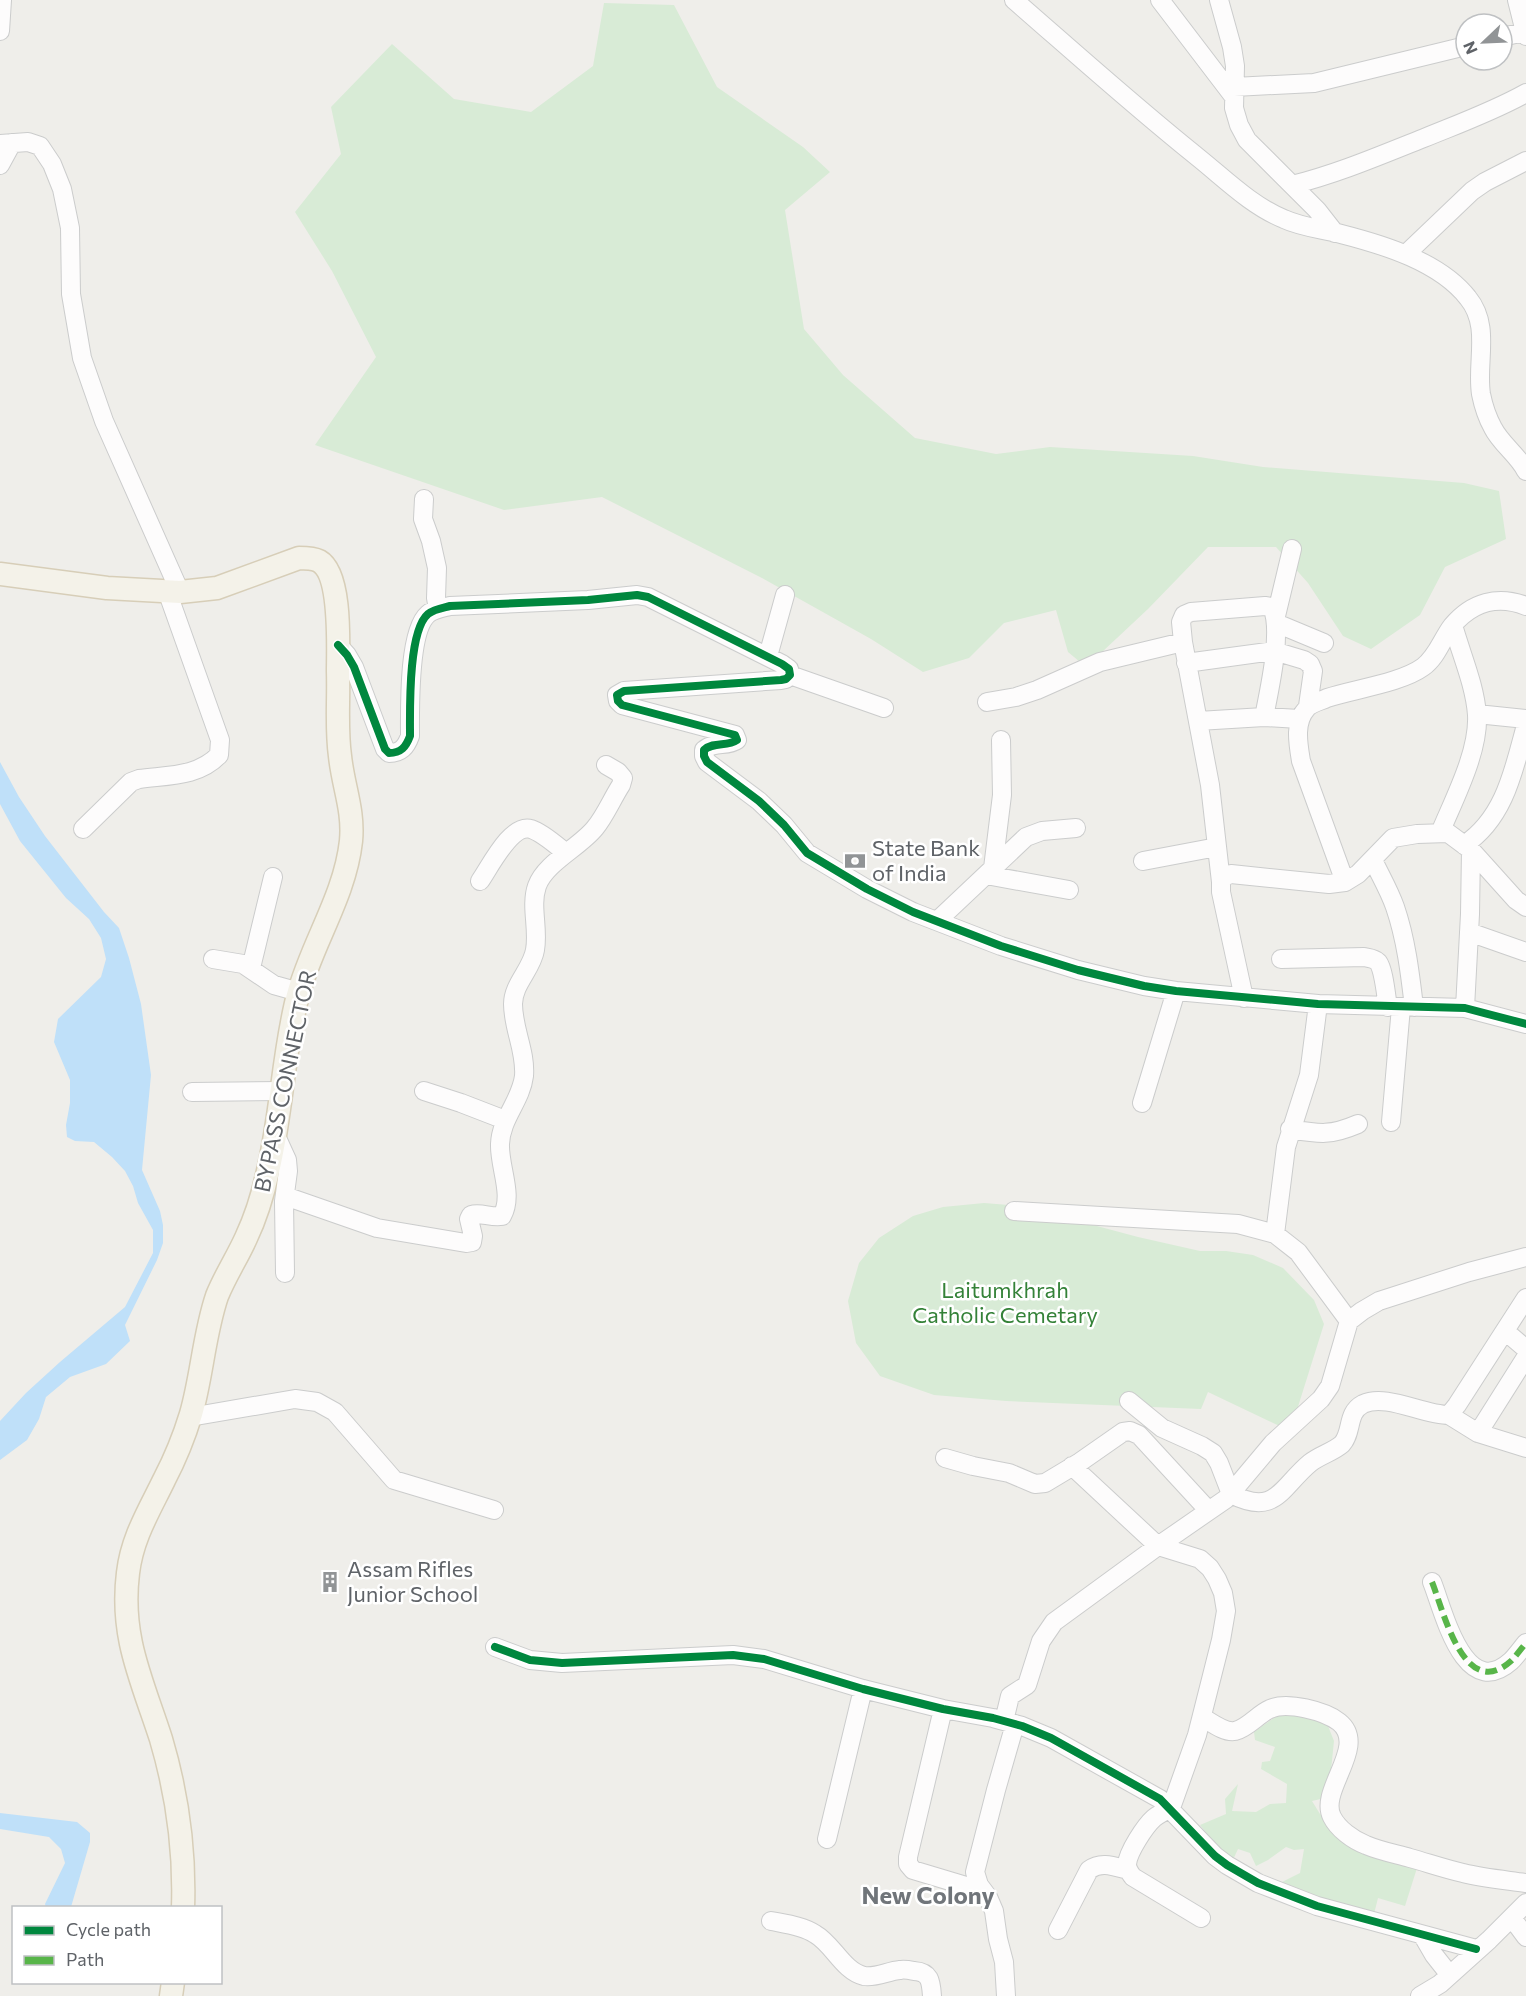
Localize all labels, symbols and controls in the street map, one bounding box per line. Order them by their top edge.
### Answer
north arrow [1454,12,1514,72]
text: N [1459,39,1481,57]
place label: State Bank of India [872,834,980,886]
bank icon: State Bank of India [843,849,867,873]
street label: BYPASS CONNECTOR [248,967,321,1194]
park label: Laitumkhrah Catholic Cemetary [912,1276,1098,1328]
place label: Assam Rifles Junior School [347,1555,478,1607]
building icon: Assam Rifles Junior School [318,1570,342,1594]
district label: New Colony [861,1880,995,1909]
legend [12,1906,222,1984]
text: Cycle path [66,1918,151,1940]
text: Path [66,1948,104,1970]

